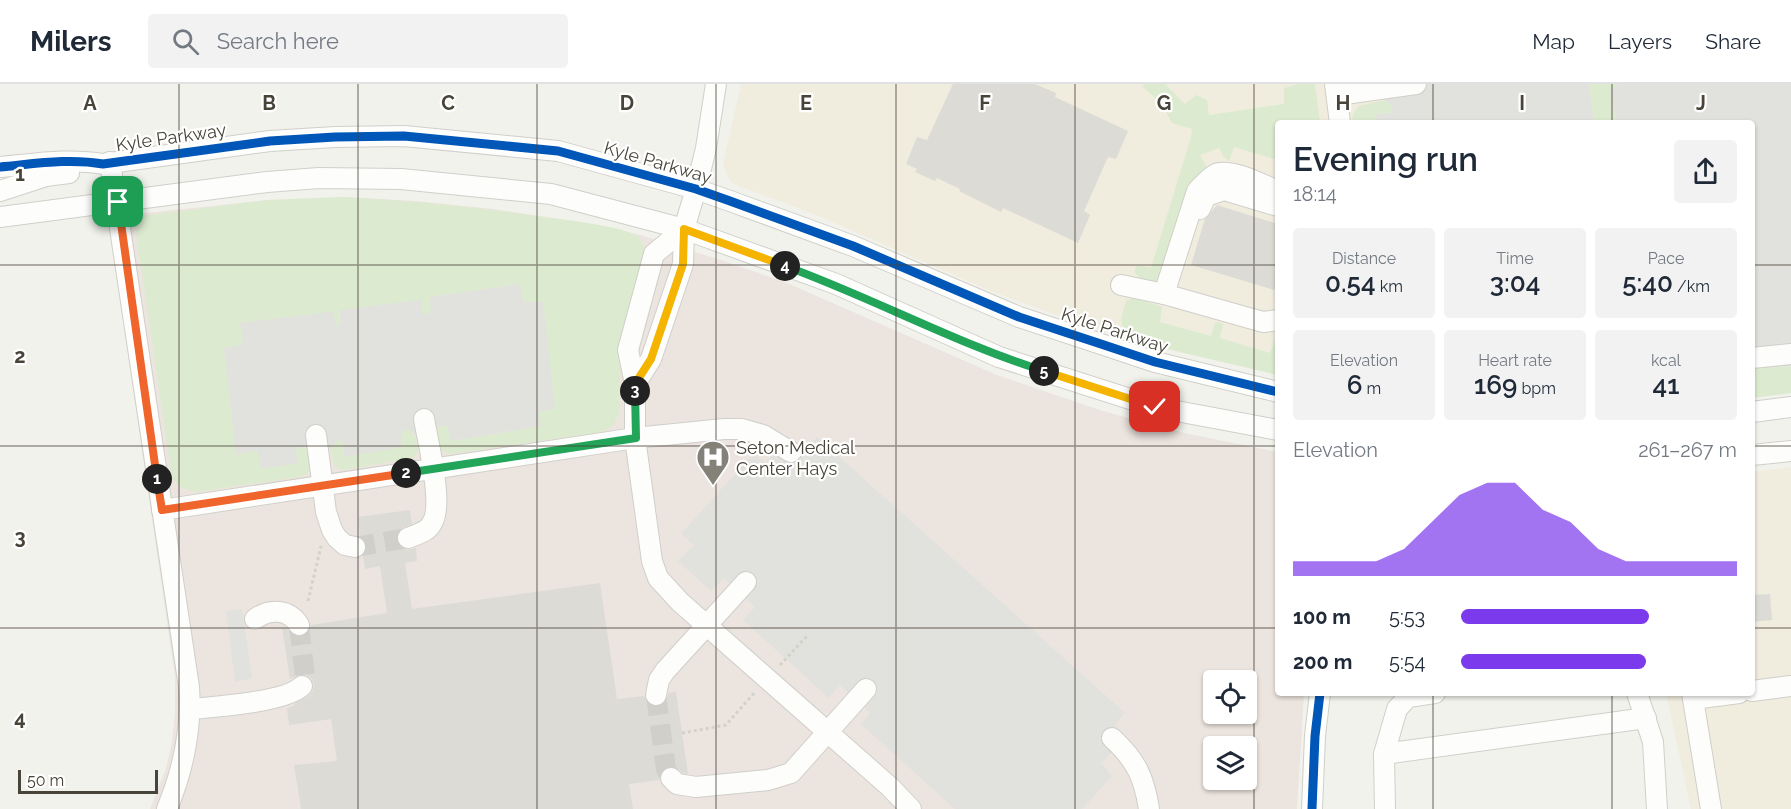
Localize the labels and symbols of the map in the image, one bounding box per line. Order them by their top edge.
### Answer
text: A [83,91,97,115]
text: B [262,91,276,115]
text: C [441,91,455,115]
text: D [620,91,634,115]
text: E [800,91,812,115]
text: F [979,91,991,115]
text: G [1157,91,1171,115]
text: H [1336,91,1350,115]
text: I [1519,91,1525,115]
text: J [1696,91,1706,115]
street label: Kyle Parkway [114,119,228,155]
street label: Kyle Parkway [602,137,715,187]
text: 1 [15,162,25,186]
pin [92,176,143,227]
pin: 4 [770,251,800,281]
street label: Kyle Parkway [1059,303,1171,357]
text: 2 [14,344,26,368]
pin: 5 [1029,356,1059,386]
pin: 3 [620,376,650,406]
pin [1129,381,1180,432]
place label: Seton Medical Center Hays [736,437,855,479]
hospital icon: Seton Medical Center Hays [695,439,731,486]
pin: 2 [391,458,421,488]
pin: 1 [142,464,172,494]
text: 3 [14,525,26,549]
text: 4 [14,706,26,730]
scale bar [18,767,158,794]

